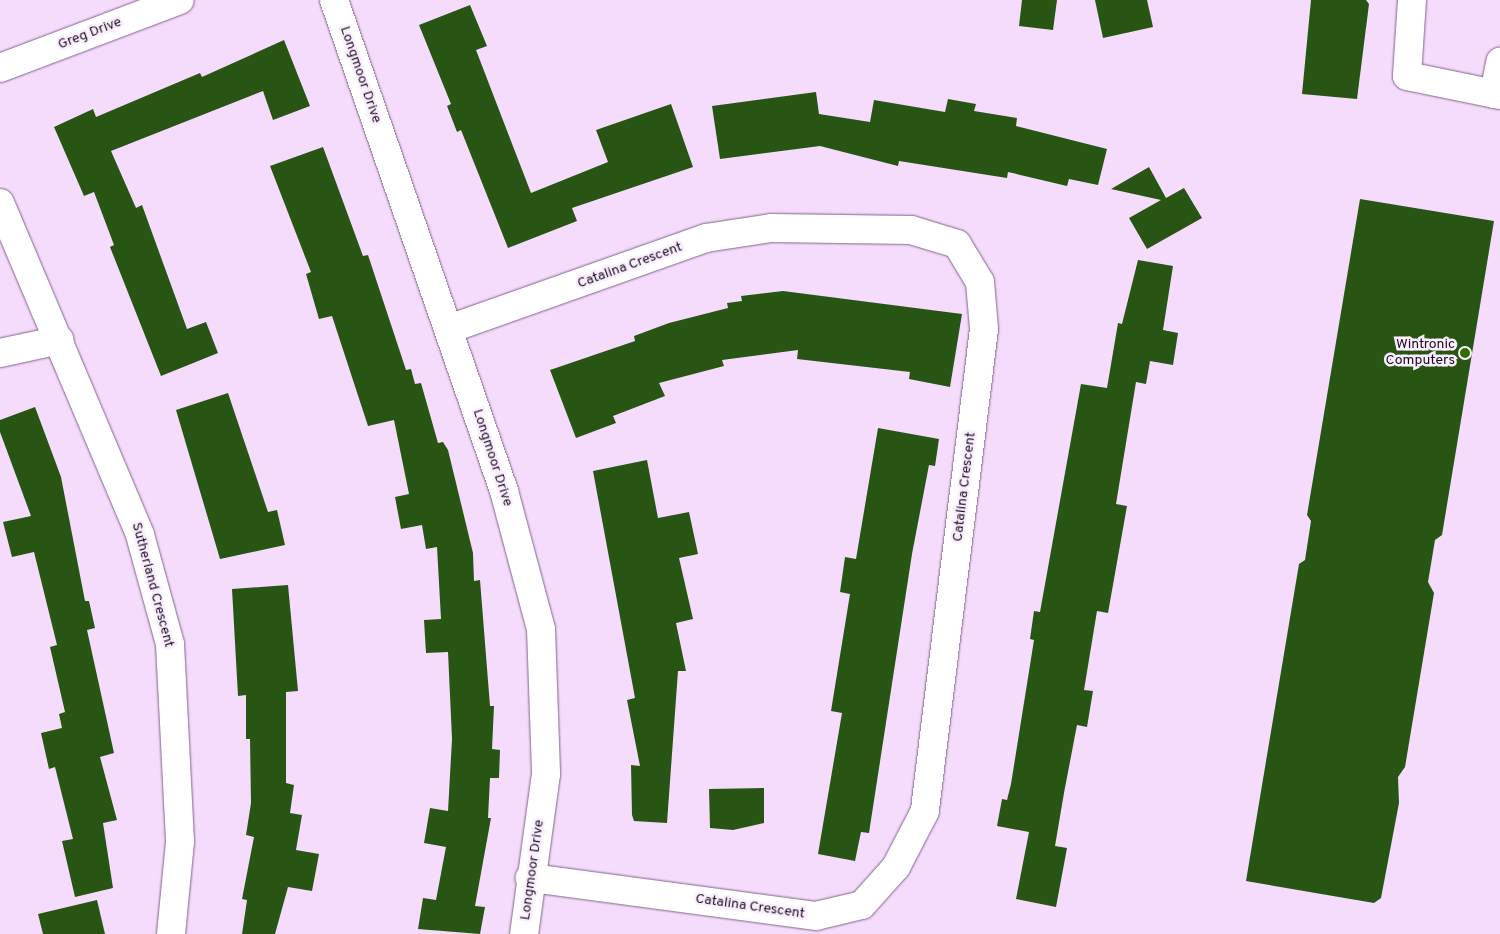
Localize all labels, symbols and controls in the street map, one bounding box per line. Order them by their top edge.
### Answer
street label: Greg Drive [56,14,124,54]
street label: Longmoor Drive [336,24,384,126]
street label: Catalina Crescent [575,239,685,293]
place label: Wintronic Computers [1386,337,1455,370]
marker: Wintronic Computers [1459,347,1471,359]
street label: Longmoor Drive [468,407,516,509]
street label: Catalina Crescent [950,431,980,543]
street label: Sutherland Crescent [127,521,177,649]
street label: Longmoor Drive [518,819,548,921]
street label: Catalina Crescent [694,891,806,923]

